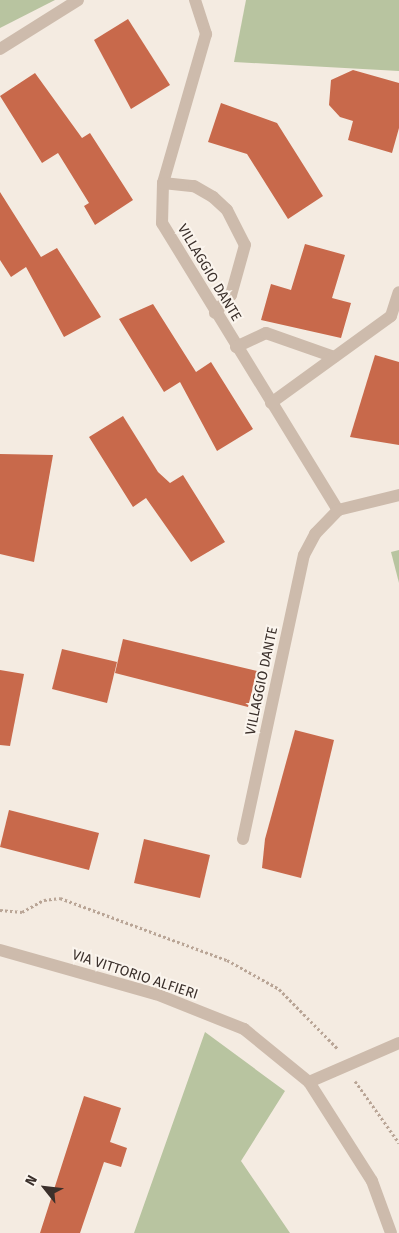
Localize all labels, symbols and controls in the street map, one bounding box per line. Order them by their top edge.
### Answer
street label: VILLAGGIO DANTE [173,221,245,325]
street label: VILLAGGIO DANTE [242,625,282,737]
street label: VIA VITTORIO ALFIERI [70,947,200,1003]
north arrow [20,1163,70,1213]
text: N [22,1172,41,1189]

